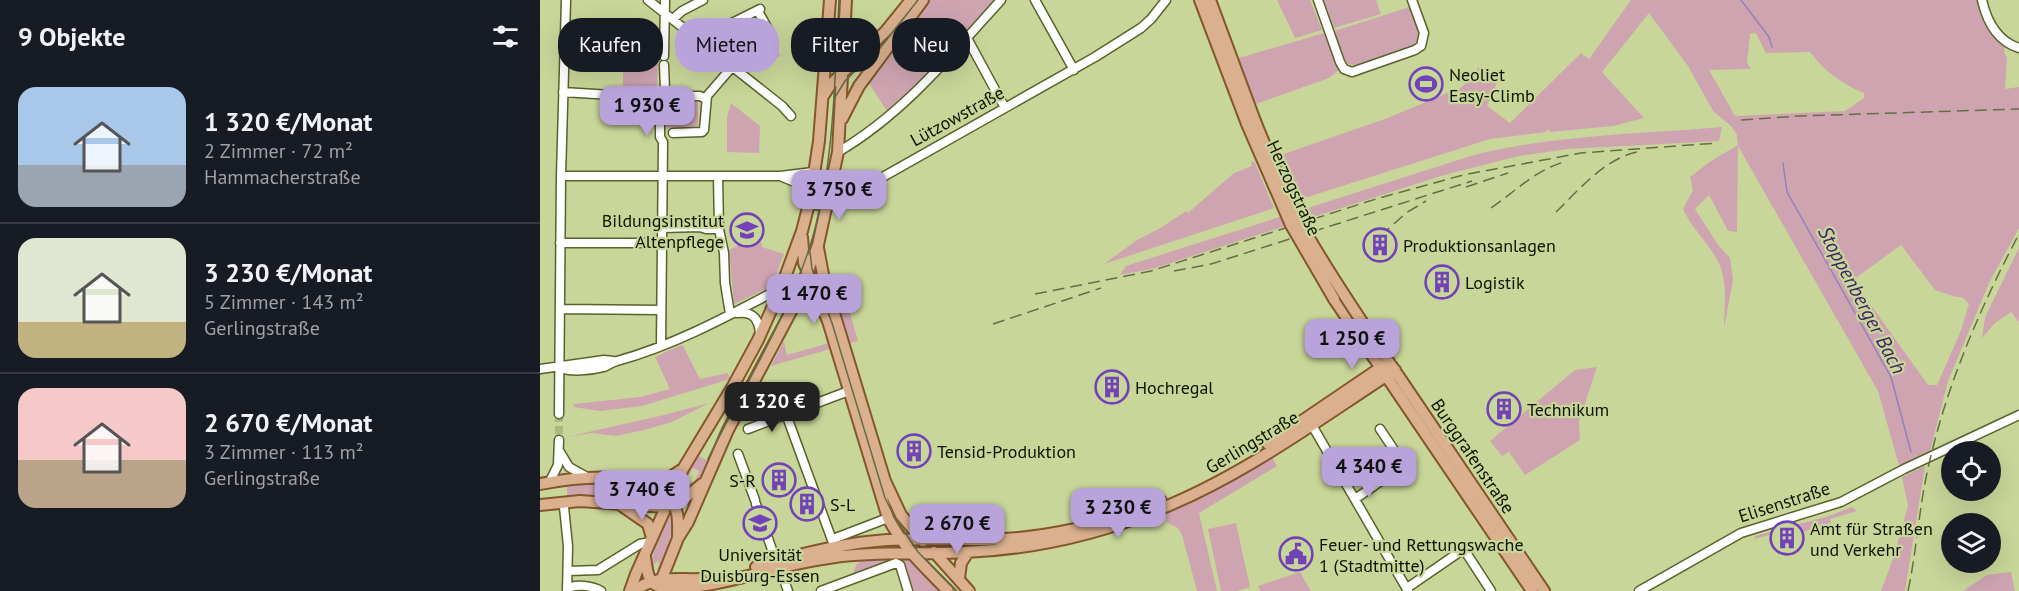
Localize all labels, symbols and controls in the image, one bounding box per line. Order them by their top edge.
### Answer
chip: Kaufen [558,18,663,72]
chip: Mieten [675,18,779,72]
chip: Filter [791,18,880,72]
chip: Neu [892,18,970,72]
text: 9 Objekte [18,20,125,53]
icon: filters [489,20,522,53]
place label: Neoliet Easy-Climb [1449,63,1535,107]
sports icon: Neoliet Easy-Climb [1408,66,1444,102]
street label: Lützowstraße [906,81,1008,151]
pin: 1 930 € [592,86,702,137]
text: 1 930 € [614,92,680,118]
text: 1 320 €/Monat [204,105,372,138]
icon: home [66,111,138,183]
street label: Herzogstraße [1262,136,1326,240]
text: 2 Zimmer · 72 m² [204,138,353,164]
text: Hammacherstraße [204,164,361,190]
pin: 3 750 € [784,170,894,221]
text: 3 750 € [806,176,872,202]
place label: Bildungsinstitut Altenpflege [602,209,724,253]
school or university icon: Bildungsinstitut Altenpflege [729,212,765,248]
water label: Stoppenberger Bach [1812,222,1912,378]
building icon: Produktionsanlagen [1362,227,1398,263]
place label: Produktionsanlagen [1403,234,1556,257]
text: 3 230 €/Monat [204,256,372,289]
icon: home [66,262,138,334]
building icon: Logistik [1424,264,1460,300]
place label: Logistik [1465,271,1525,294]
pin: 1 470 € [759,274,869,325]
text: 1 470 € [781,280,847,306]
text: 5 Zimmer · 143 m² [204,289,364,315]
text: Gerlingstraße [204,315,320,341]
pin: 1 250 € [1297,319,1407,370]
text: 1 250 € [1319,325,1385,351]
building icon: Hochregal [1094,369,1130,405]
place label: Hochregal [1135,376,1214,399]
pin: 1 320 € [717,382,827,433]
text: 1 320 € [739,388,805,414]
building icon: Technikum [1486,391,1522,427]
street label: Burggrafenstraße [1426,394,1520,518]
place label: Technikum [1527,398,1609,421]
street label: Gerlingstraße [1201,405,1303,479]
text: 2 670 €/Monat [204,406,372,439]
icon: home [66,412,138,484]
building icon: Tensid-Produktion [896,433,932,469]
text: 3 Zimmer · 113 m² [204,439,364,465]
place label: Tensid-Produktion [937,440,1076,463]
map controls [1941,441,2001,573]
button: locate [1941,441,2001,501]
pin: 4 340 € [1314,447,1424,498]
text: 4 340 € [1336,453,1402,479]
building icon: S-R [761,462,797,498]
text: Gerlingstraße [204,465,320,491]
place label: S-R [729,469,756,492]
pin: 3 740 € [587,470,697,521]
text: 3 740 € [609,476,675,502]
street label: Elisenstraße [1735,476,1833,528]
building icon: S-L [789,486,825,522]
pin: 3 230 € [1063,488,1173,539]
place label: S-L [830,493,855,516]
text: 3 230 € [1085,494,1151,520]
pin: 2 670 € [902,504,1012,555]
school or university icon: Universität Duisburg-Essen [742,505,778,541]
text: 2 670 € [924,510,990,536]
button: layers [1941,513,2001,573]
place label: Amt für Straßen und Verkehr [1810,517,1933,561]
building icon: Amt für Straßen und Verkehr [1769,520,1805,556]
place label: Feuer- und Rettungswache 1 (Stadtmitte) [1319,533,1524,577]
public building icon: Feuer- und Rettungswache 1 (Stadtmitte) [1278,536,1314,572]
place label: Universität Duisburg-Essen [700,543,820,587]

